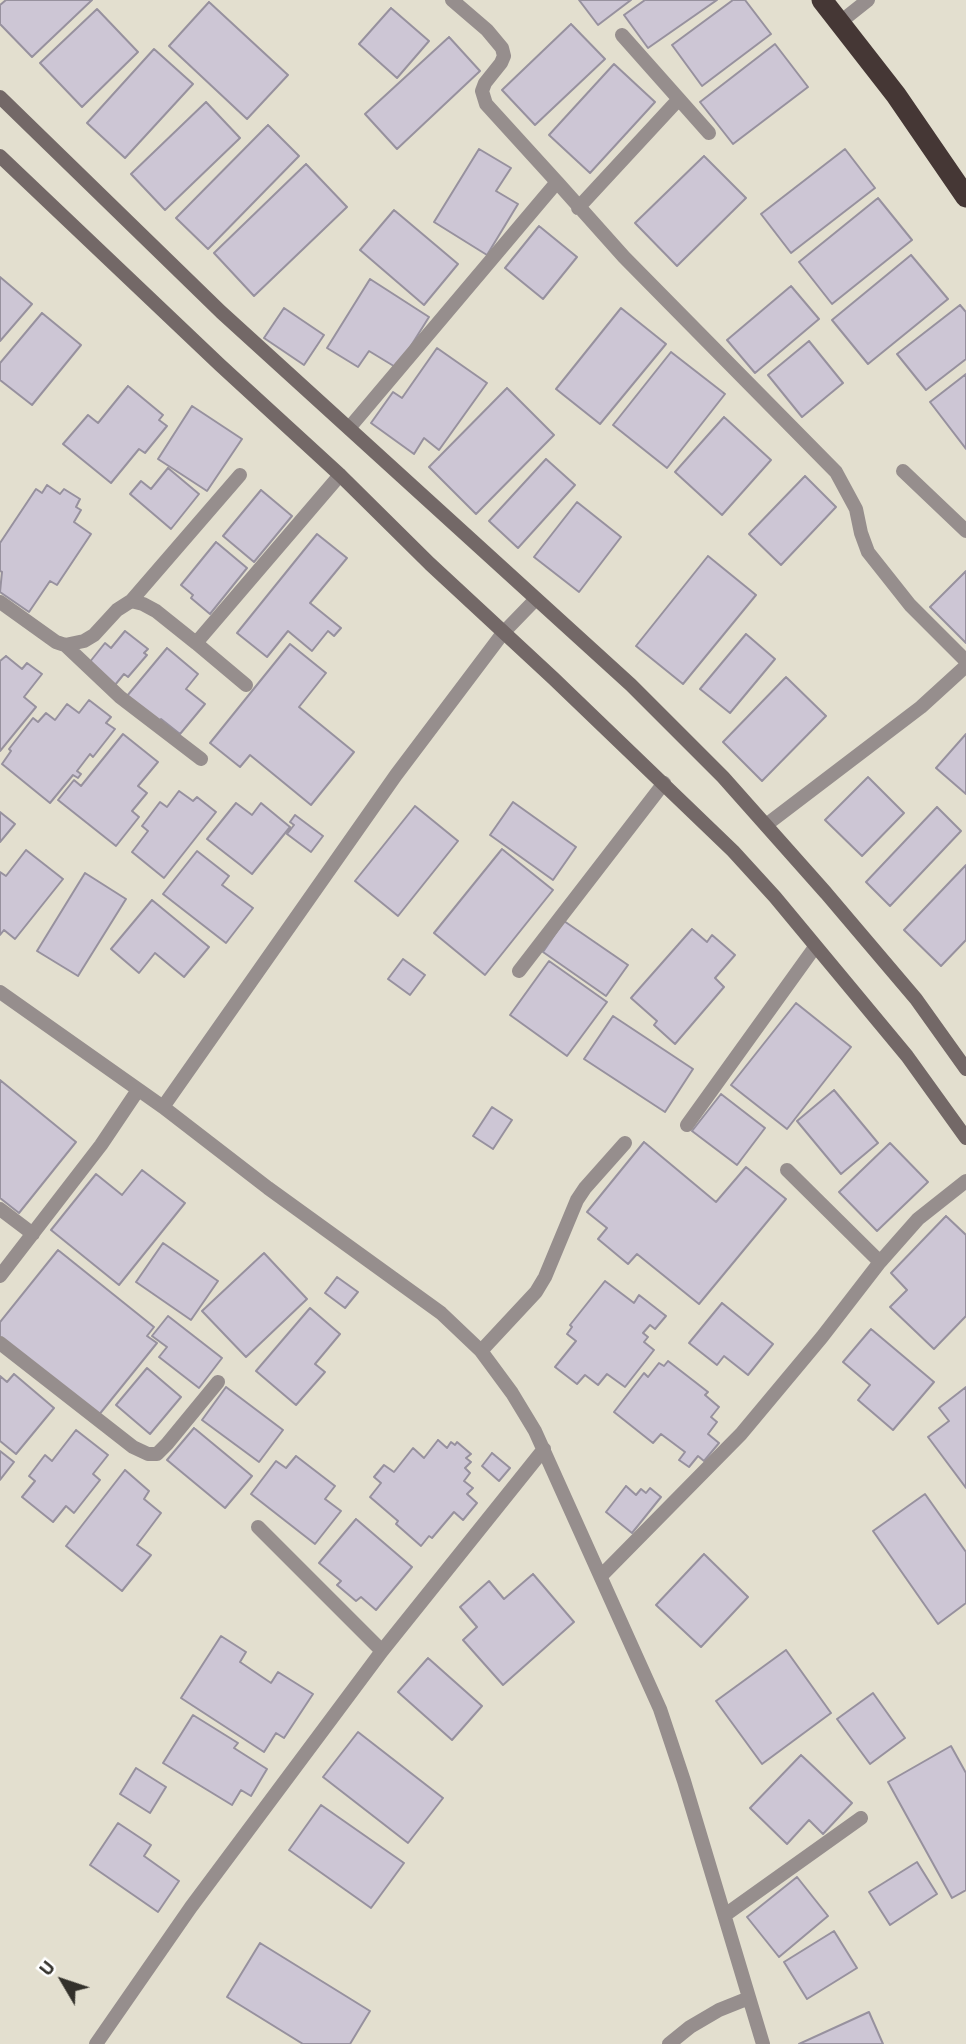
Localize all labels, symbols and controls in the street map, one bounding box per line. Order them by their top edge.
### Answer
north arrow [28,1946,98,2016]
text: U [31,1954,61,1981]

